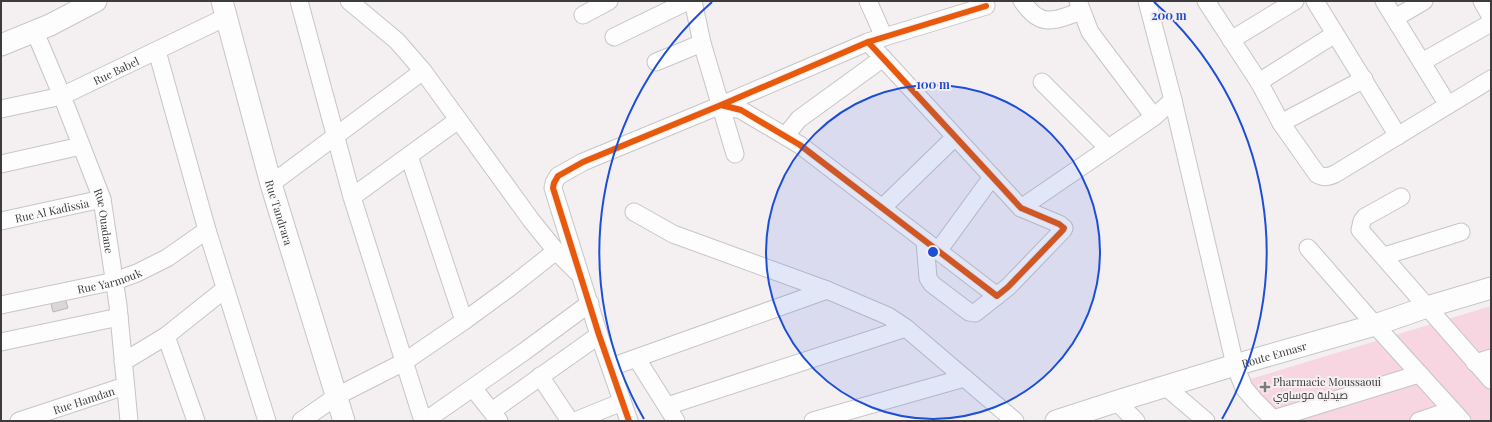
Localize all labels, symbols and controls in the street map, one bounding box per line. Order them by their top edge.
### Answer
text: 200 m [1151,7,1187,23]
street label: Rue Babel [90,53,141,88]
text: 100 m [916,76,950,92]
street label: Rue Tandrara [263,178,297,247]
street label: Rue Ouadane [91,186,118,255]
street label: Rue Al Kadissia [13,194,91,225]
centre of rings [926,245,940,259]
street label: Rue Yarmouk [76,264,144,296]
street label: Route Ennasr [1240,337,1308,370]
place label: Pharmacie Moussaoui صيدلية موساوي [1273,374,1381,404]
street label: Rue Hamdan [51,382,117,417]
marker: Pharmacie Moussaoui صيدلية موساوي [1260,382,1270,392]

